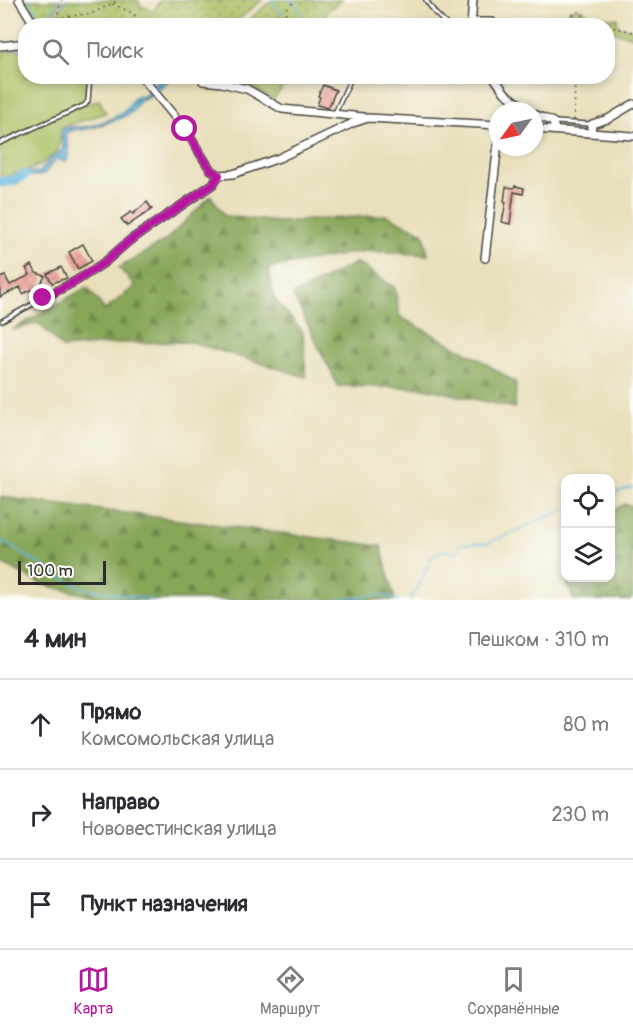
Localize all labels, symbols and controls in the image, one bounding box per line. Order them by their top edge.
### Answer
search box [18,18,615,84]
icon: search [39,35,72,68]
text: Поиск [87,37,144,65]
north arrow [489,102,543,156]
route start [171,115,197,141]
route end [29,284,55,310]
map controls [561,474,615,582]
button: locate [561,474,615,528]
button: layers [561,528,615,582]
scale bar [18,558,106,586]
text: 100 m [27,561,73,581]
text: 4 мин [24,623,86,655]
text: Пешком · 310 m [469,627,609,652]
text: Прямо [81,698,141,726]
icon: ahead [24,708,57,741]
text: 80 m [563,712,609,737]
text: Комсомольская улица [81,726,274,751]
text: Направо [81,788,160,816]
icon: right [24,798,57,831]
text: 230 m [552,802,609,827]
text: Нововестинская улица [81,816,277,841]
icon: arrive [24,888,57,921]
text: Пункт назначения [81,890,248,918]
tab: Карта [73,963,113,1019]
tab: Маршрут [260,963,320,1019]
tab: Сохранённые [467,963,560,1019]

